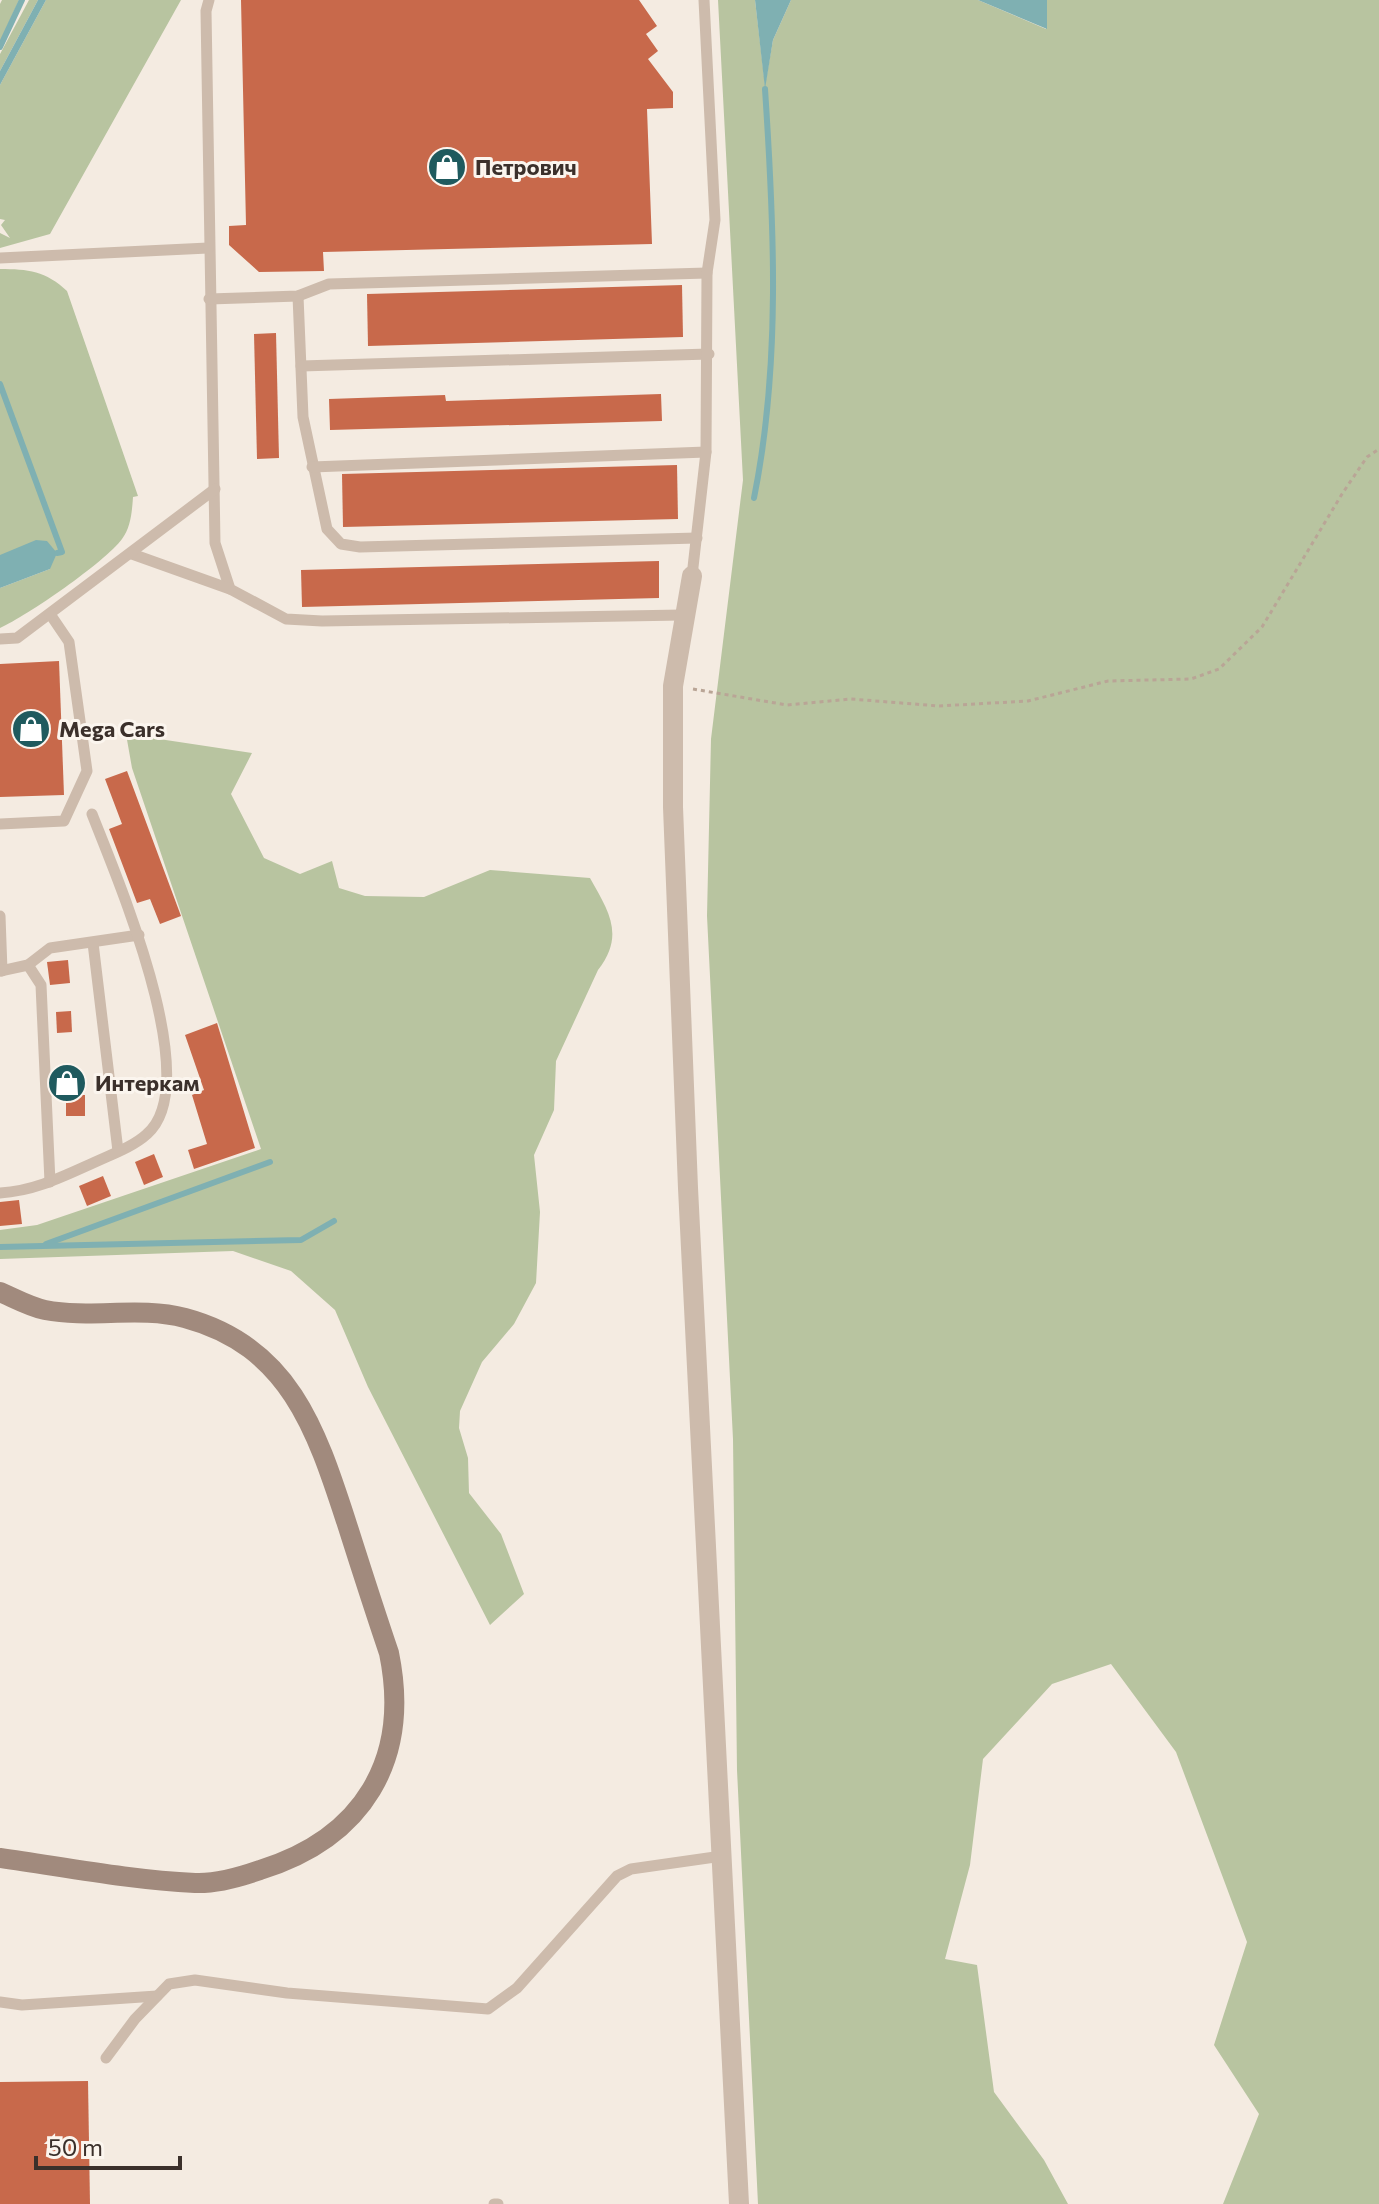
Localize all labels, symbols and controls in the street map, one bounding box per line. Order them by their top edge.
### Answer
shop icon: Петрович [426,146,468,188]
place label: Петрович [475,153,577,180]
shop icon: Mega Cars [10,708,52,750]
place label: Mega Cars [59,715,165,742]
shop icon: Интеркам [46,1062,88,1104]
place label: Интеркам [95,1069,200,1096]
scale bar [36,2120,180,2170]
text: 50 m [48,2132,103,2161]

